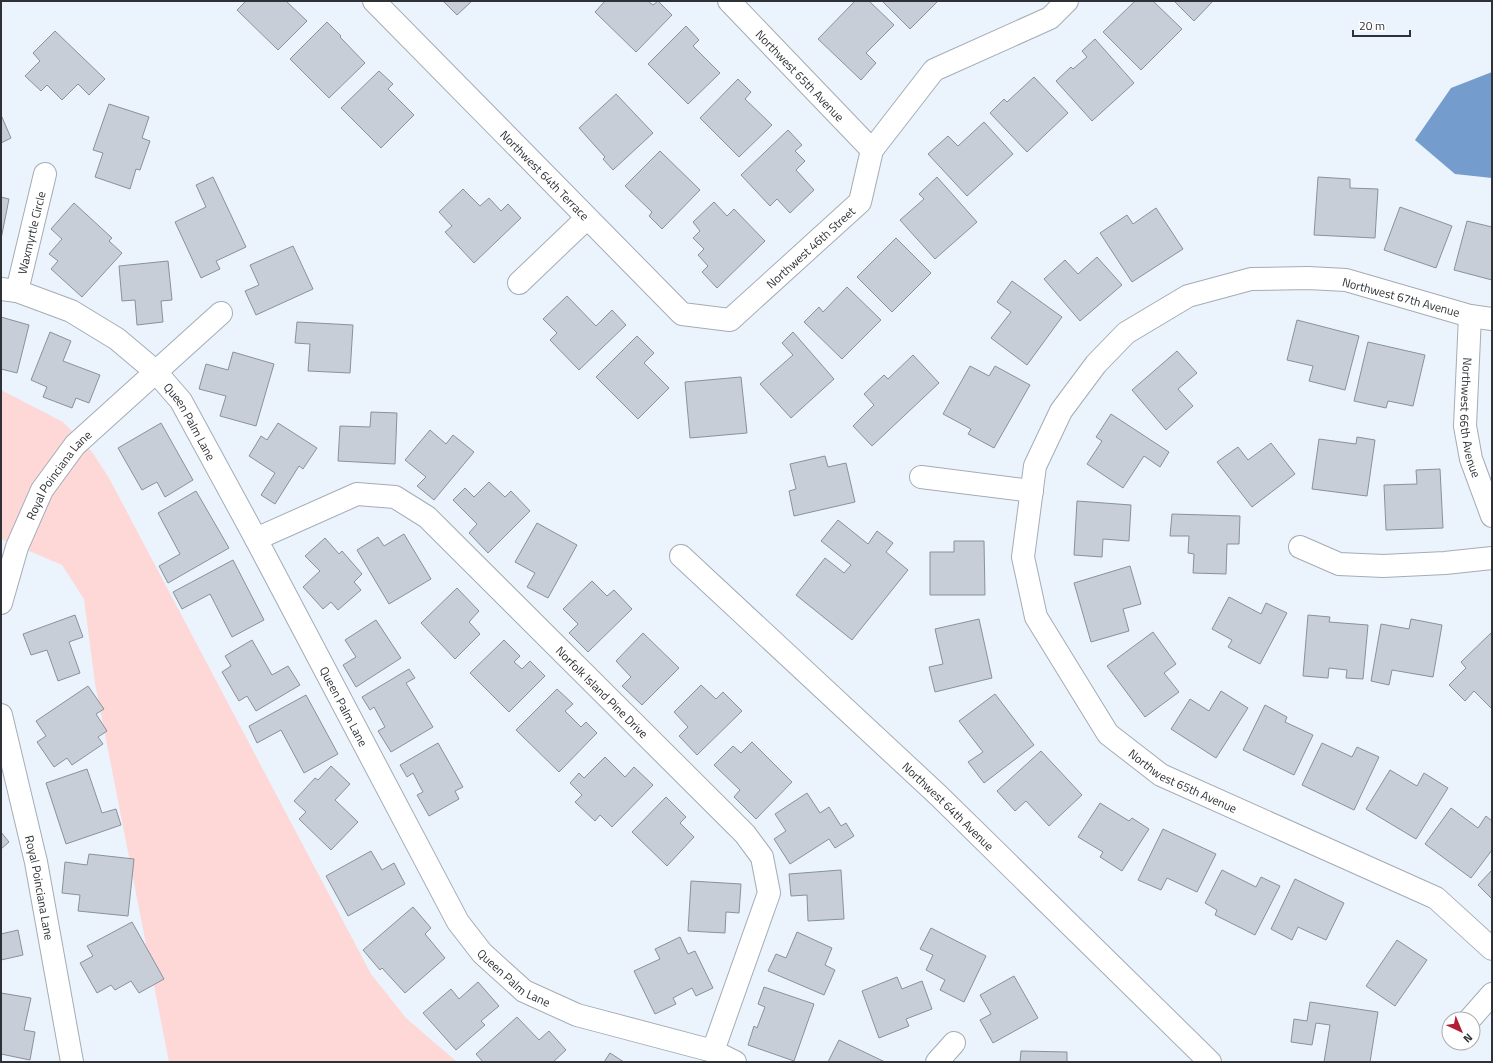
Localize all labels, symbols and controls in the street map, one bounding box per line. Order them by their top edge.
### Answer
scale bar [1353,12,1410,38]
text: 20 m [1359,16,1385,35]
street label: Northwest 65th Avenue [752,25,849,126]
street label: Northwest 64th Terrace [496,125,594,224]
street label: Waxmyrtle Circle [12,189,50,276]
street label: Northwest 46th Street [762,201,860,293]
street label: Northwest 67th Avenue [1340,272,1462,322]
street label: Northwest 66th Avenue [1455,357,1486,480]
street label: Queen Palm Lane [159,378,221,464]
street label: Royal Poinciana Lane [21,425,95,523]
street label: Norfolk Island Pine Drive [552,641,653,742]
street label: Queen Palm Lane [315,663,373,750]
street label: Northwest 65th Avenue [1125,744,1240,817]
street label: Northwest 64th Avenue [898,757,999,855]
street label: Royal Poinciana Lane [20,833,59,942]
street label: Queen Palm Lane [473,944,554,1011]
north arrow [1441,1011,1481,1051]
text: N [1460,1030,1476,1047]

